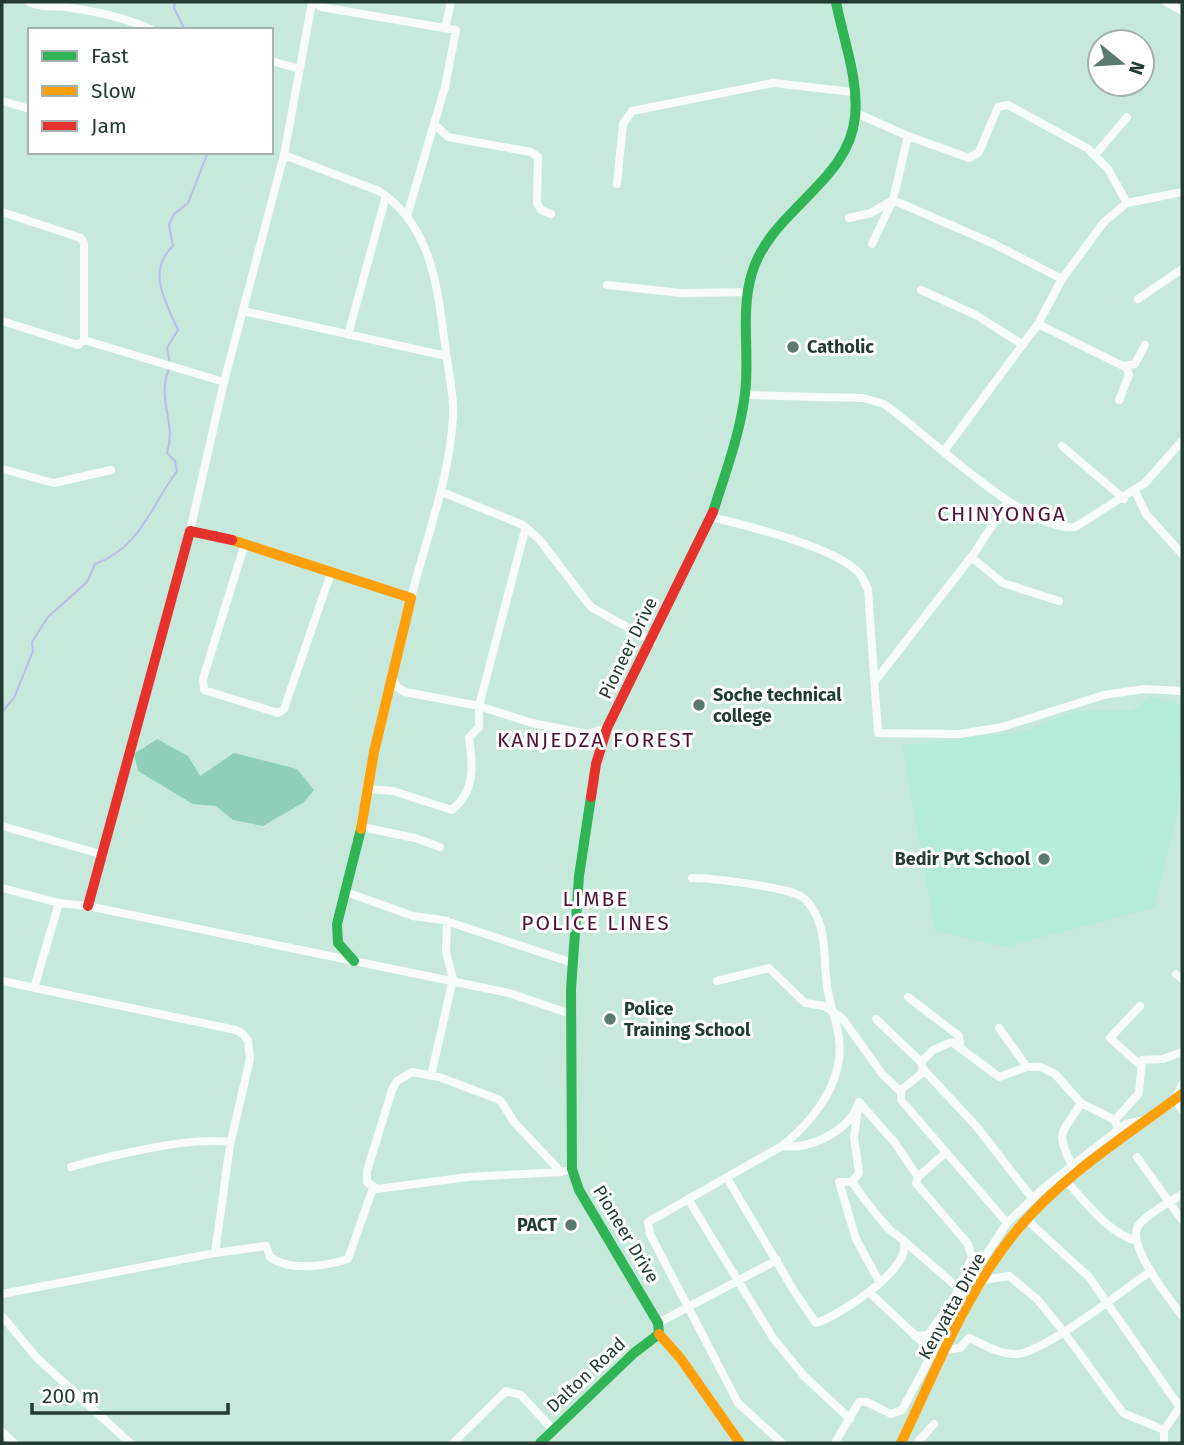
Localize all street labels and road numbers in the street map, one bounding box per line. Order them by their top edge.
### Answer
street label: Pioneer Drive [594,594,662,702]
street label: Pioneer Drive [588,1181,664,1287]
street label: Kenyatta Drive [914,1249,990,1363]
street label: Dalton Road [542,1333,630,1417]

